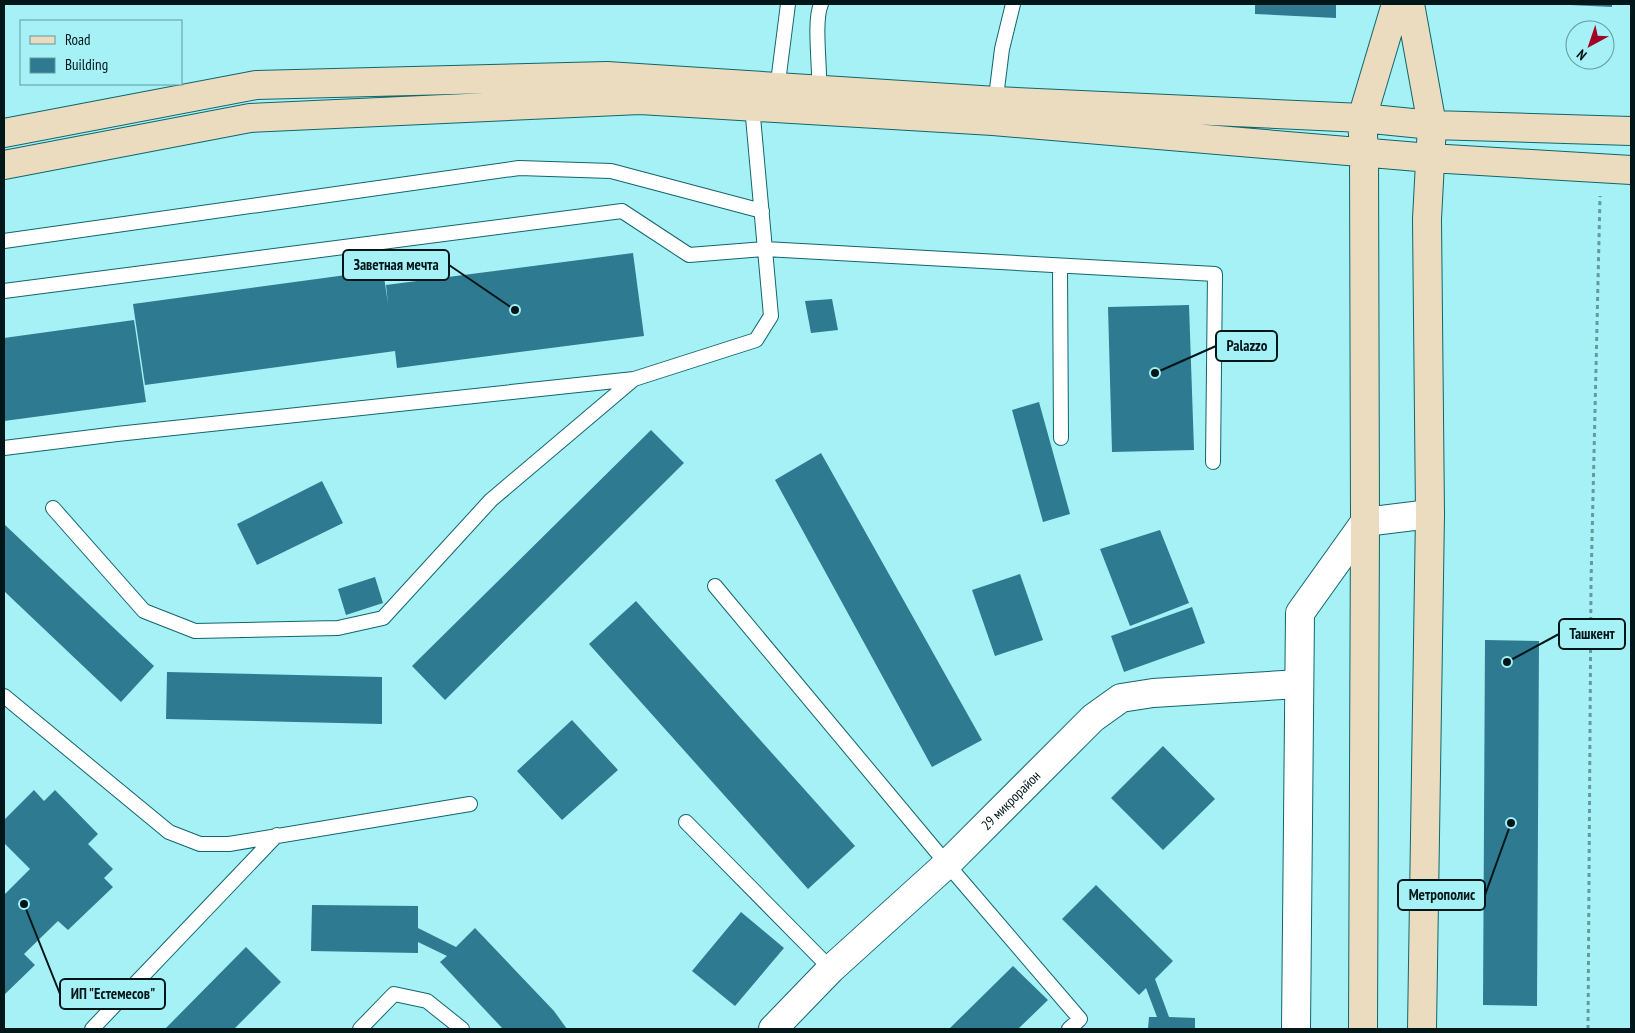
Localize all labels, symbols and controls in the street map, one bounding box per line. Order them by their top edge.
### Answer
legend [20,20,182,85]
north arrow [1565,20,1615,70]
text: Road [65,30,91,49]
text: N [1573,46,1590,64]
text: Building [65,55,108,74]
callout: Заветная мечта [343,250,449,280]
text: Заветная мечта [353,255,439,274]
callout: Palazzo [1216,331,1277,361]
text: Palazzo [1227,336,1268,355]
callout: Ташкент [1559,619,1625,649]
text: Ташкент [1569,624,1616,643]
street label: 29 микрорайон [977,767,1044,834]
callout: Метрополис [1398,880,1485,910]
text: Метрополис [1409,885,1476,904]
callout: ИП "Естемесов" [60,979,165,1009]
text: ИП "Естемесов" [71,984,155,1003]

